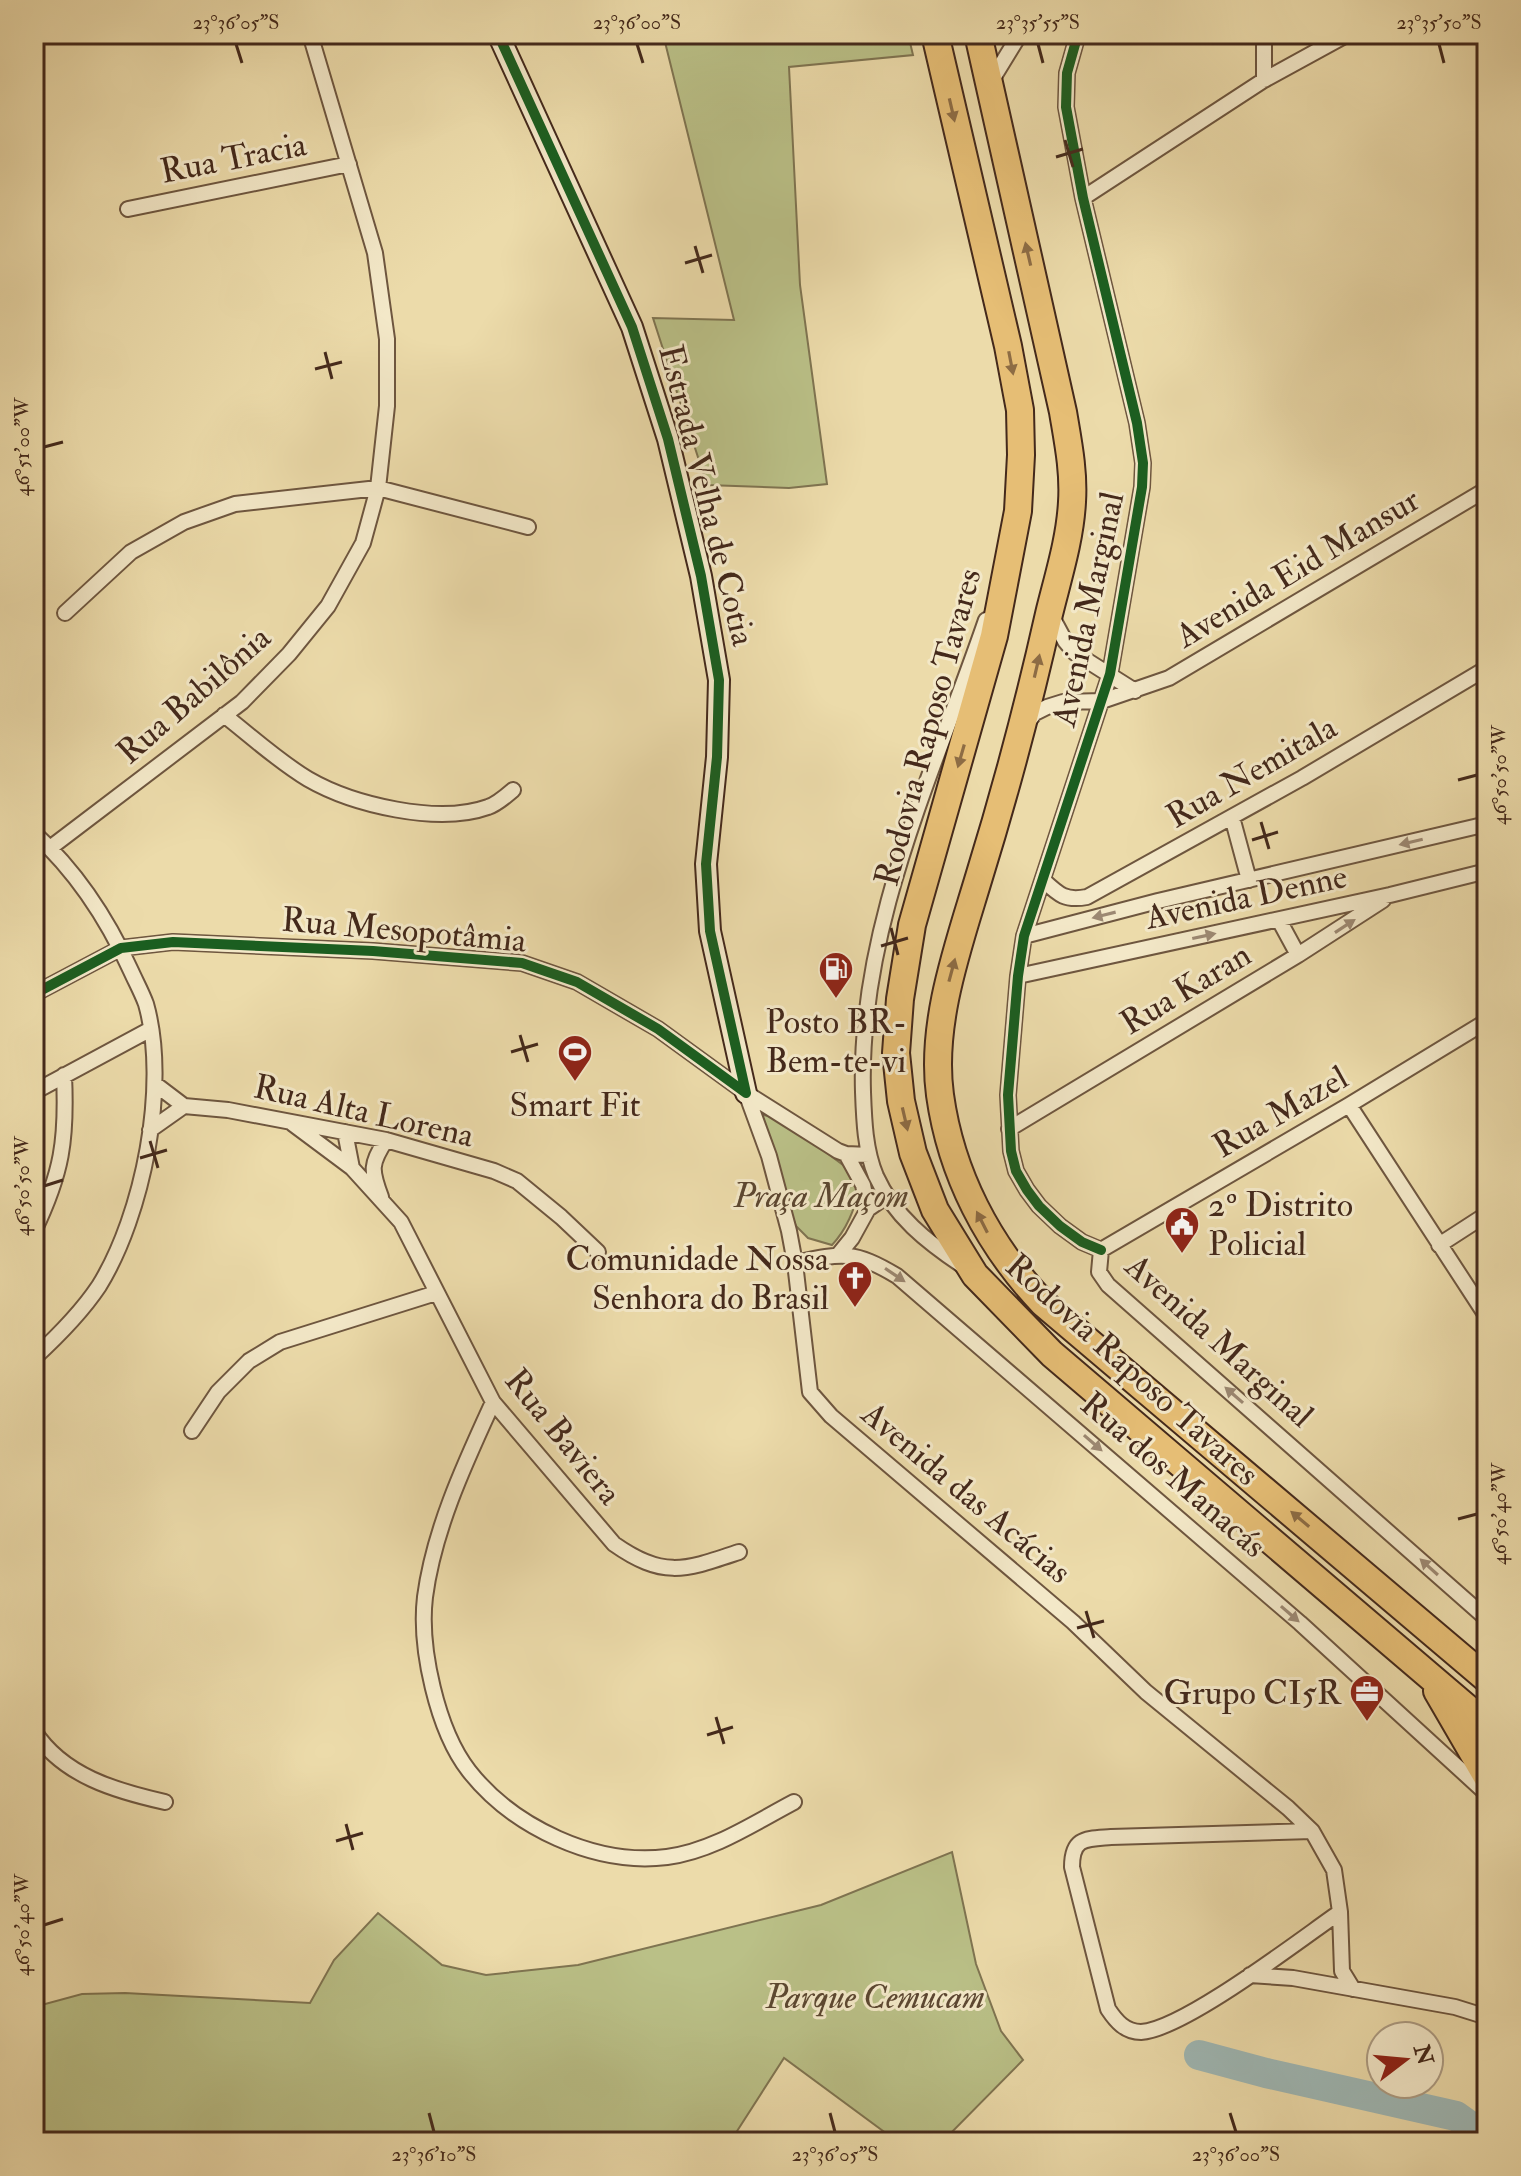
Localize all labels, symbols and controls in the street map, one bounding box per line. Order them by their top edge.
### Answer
text: 23°36'05"S [193,10,279,35]
text: 23°36'00"S [593,10,681,35]
text: 23°35'55"S [996,10,1080,35]
text: 23°35'50"S [1396,10,1482,35]
one-way arrow [946,98,959,123]
street label: Rua Tracia [157,123,311,194]
one-way arrow [1021,241,1034,266]
street label: Estrada Velha de Cotia [648,341,765,651]
one-way arrow [1006,351,1018,376]
text: 46°51'00"W [10,397,35,496]
street label: Avenida Eid Mansur [1167,478,1428,659]
street label: Avenida Marginal [1042,488,1134,732]
street label: Rodovia Raposo Tavares [865,564,992,891]
street label: Rua Babilônia [108,616,281,774]
one-way arrow [1031,654,1044,679]
street label: Rua Nemitala [1159,706,1345,838]
text: 46°50'50"W [1487,724,1512,825]
one-way arrow [954,744,967,768]
one-way arrow [1398,836,1423,848]
street label: Avenida Denne [1141,855,1351,940]
street label: Rua Mesopotâmia [280,898,529,963]
one-way arrow [1091,909,1116,922]
one-way arrow [1334,918,1355,933]
one-way arrow [1191,929,1216,942]
street label: Rua Karan [1113,934,1259,1045]
fuel station icon: Posto BR- Bem-te-vi [817,950,855,1000]
one-way arrow [946,958,958,983]
place label: Posto BR- Bem-te-vi [765,1001,907,1083]
sports icon: Smart Fit [556,1033,594,1083]
street label: Rua Mazel [1206,1056,1356,1168]
street label: Rua Alta Lorena [249,1065,479,1158]
place label: Smart Fit [509,1084,641,1127]
one-way arrow [899,1107,912,1132]
text: 46°50'50"W [10,1135,35,1236]
park label: Praça Maçom [732,1175,909,1218]
place label: 2º Distrito Policial [1208,1184,1353,1266]
public building icon: 2º Distrito Policial [1163,1205,1201,1255]
one-way arrow [976,1210,989,1233]
place label: Comunidade Nossa Senhora do Brasil [566,1238,830,1320]
street label: Rodovia Raposo Tavares [996,1245,1268,1495]
street label: Avenida Marginal [1115,1245,1322,1437]
church icon: Comunidade Nossa Senhora do Brasil [836,1259,874,1309]
one-way arrow [884,1268,906,1282]
street label: Rua Baviera [495,1360,631,1515]
street label: Rua dos Manacás [1071,1383,1275,1568]
one-way arrow [1224,1387,1244,1404]
street label: Avenida das Acácias [852,1392,1080,1593]
one-way arrow [1083,1434,1103,1451]
text: 46°50'40"W [1487,1462,1512,1565]
one-way arrow [1290,1511,1310,1528]
one-way arrow [1419,1559,1439,1576]
one-way arrow [1279,1605,1299,1622]
place label: Grupo CI5R [1164,1672,1342,1715]
office icon: Grupo CI5R [1348,1673,1386,1723]
text: 46°50'40"W [10,1873,35,1976]
park label: Parque Cemucam [764,1976,985,2019]
north arrow [1365,2020,1445,2100]
text: N [1407,2040,1440,2068]
text: 23°36'10"S [392,2142,476,2167]
text: 23°36'05"S [792,2142,878,2167]
text: 23°36'00"S [1192,2142,1280,2167]

